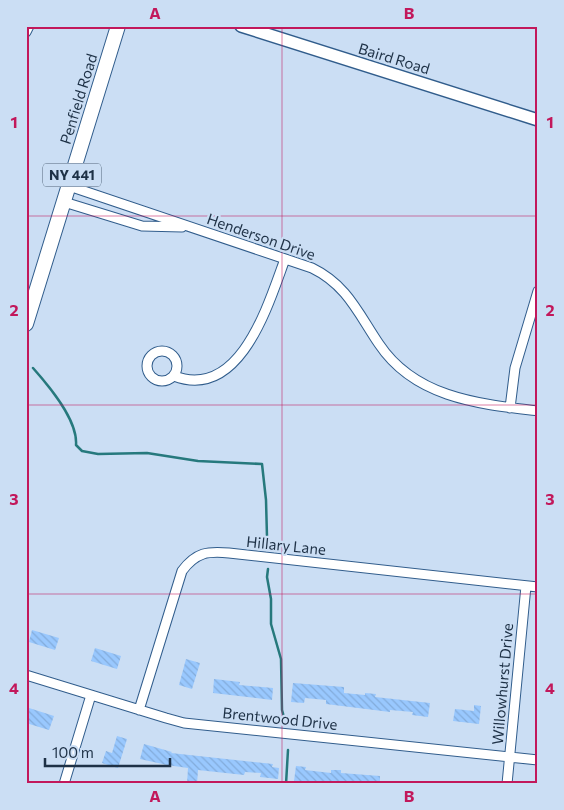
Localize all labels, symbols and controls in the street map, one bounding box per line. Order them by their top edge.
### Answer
text: A [149,3,161,22]
text: B [404,3,415,22]
street label: Baird Road [356,39,432,77]
street label: Penfield Road [56,51,100,146]
text: 1 [10,112,18,131]
text: 1 [546,112,554,131]
road number: NY 441 [43,164,101,186]
street label: Henderson Drive [205,209,318,263]
text: 2 [9,300,19,319]
text: 2 [545,300,555,319]
text: 3 [9,489,19,508]
text: 3 [545,489,555,508]
street label: Hillary Lane [245,532,327,558]
street label: Willowhurst Drive [488,622,516,746]
text: 4 [9,678,19,697]
text: 4 [545,678,555,697]
street label: Brentwood Drive [222,703,339,733]
scale bar [45,735,170,767]
text: 100 m [52,743,94,761]
text: A [149,786,161,805]
text: B [404,786,415,805]

